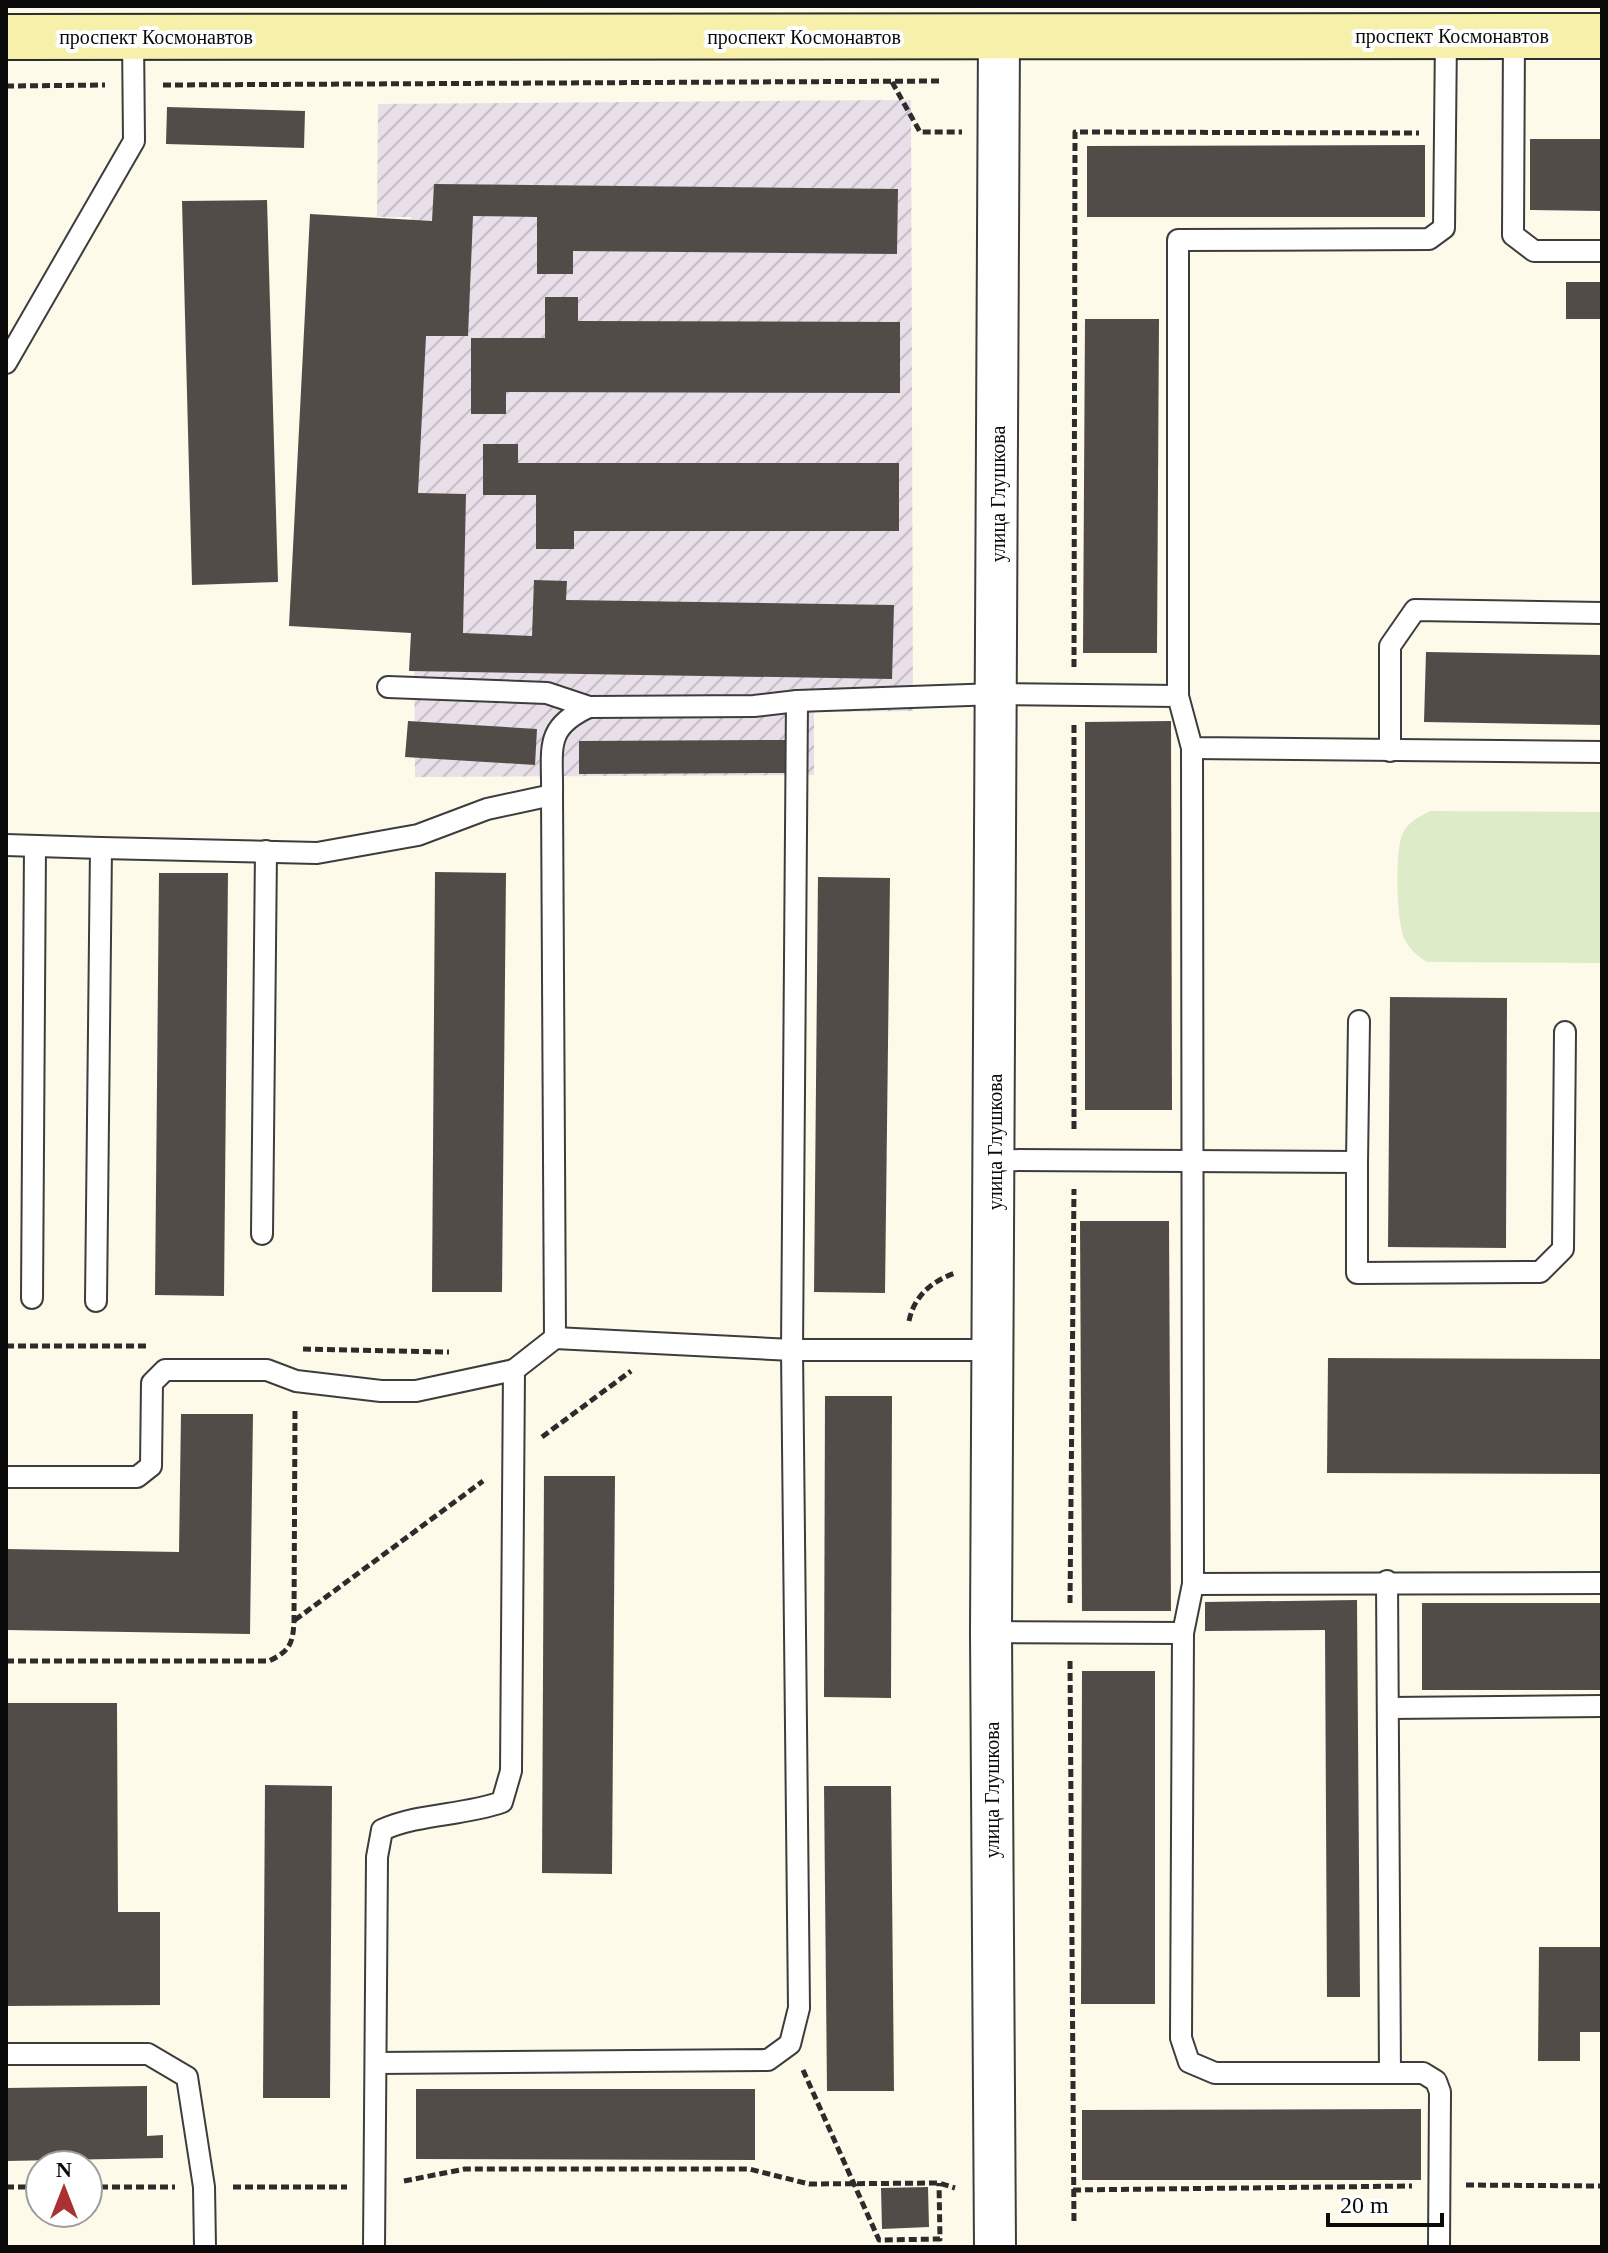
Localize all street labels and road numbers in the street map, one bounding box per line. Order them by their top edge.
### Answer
street label: проспект Космонавтов [1355,25,1549,48]
street label: проспект Космонавтов [59,26,253,49]
street label: проспект Космонавтов [707,26,901,49]
street label: улица Глушкова [987,426,1010,562]
street label: улица Глушкова [984,1074,1007,1210]
street label: улица Глушкова [981,1722,1004,1858]

